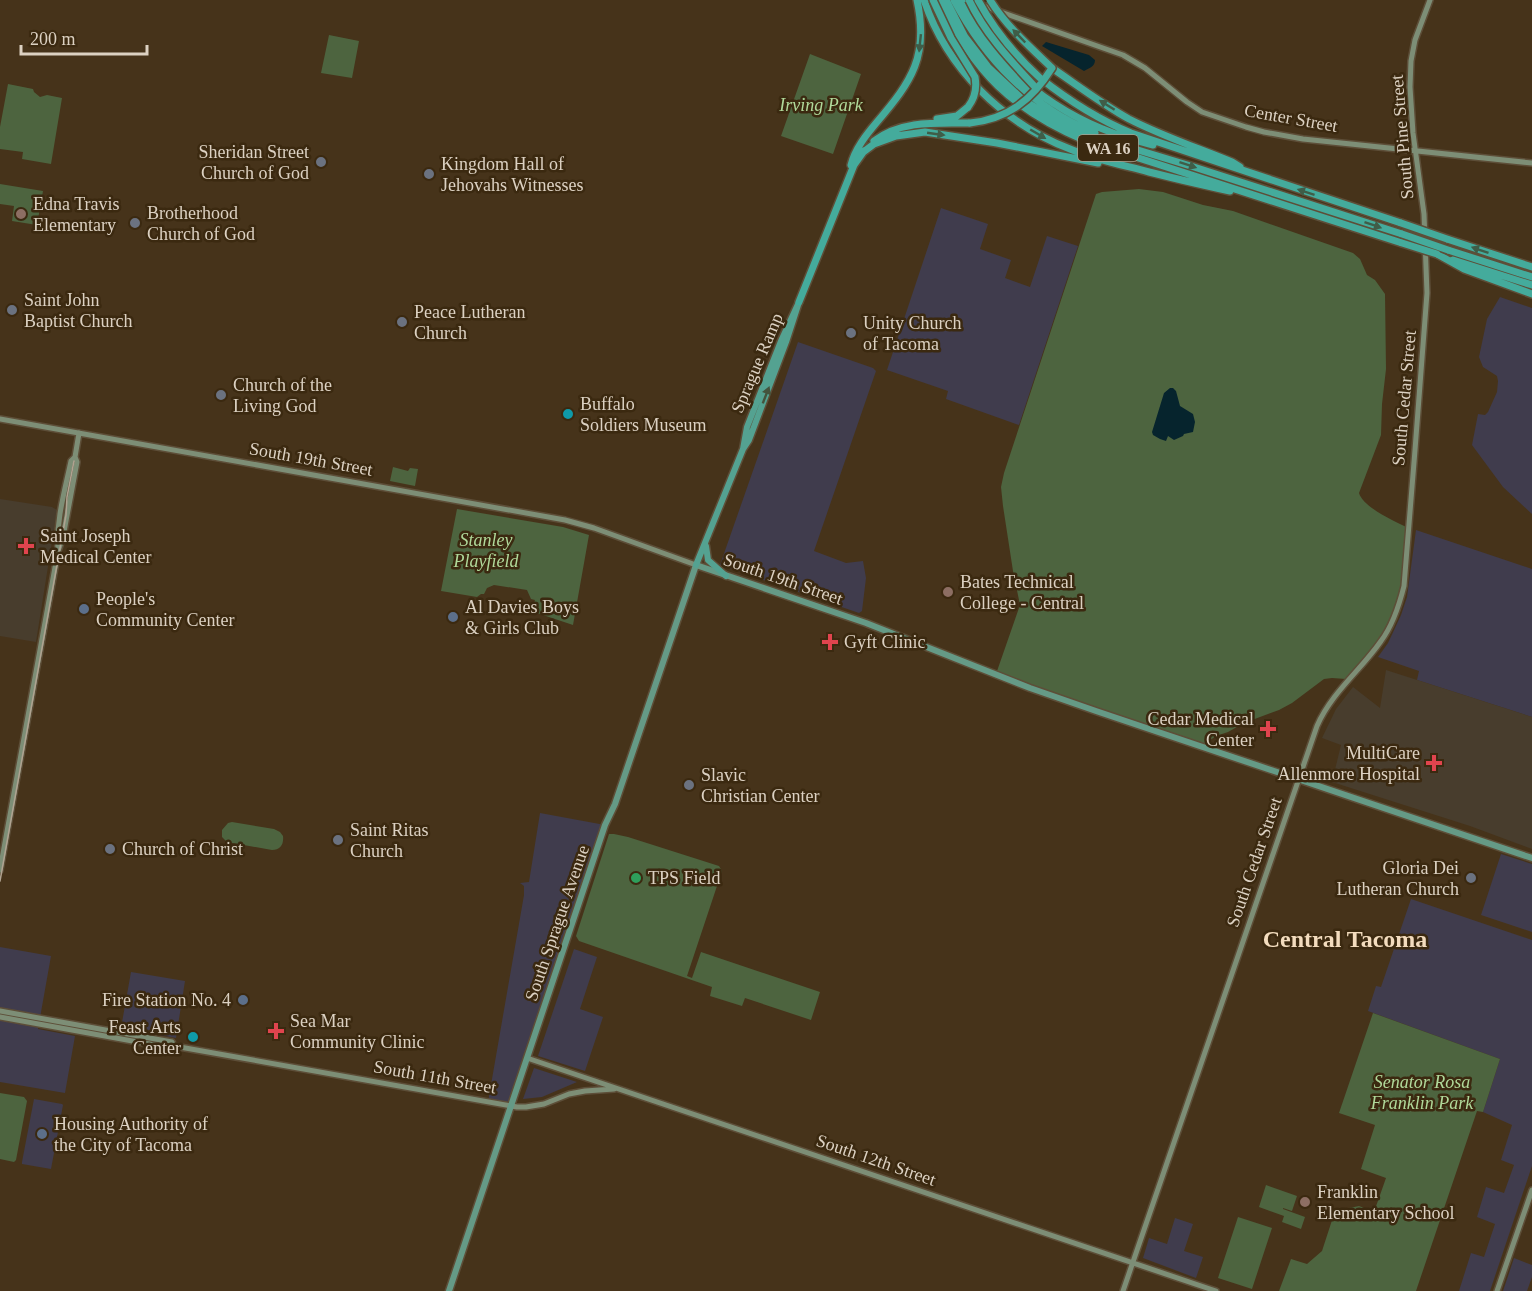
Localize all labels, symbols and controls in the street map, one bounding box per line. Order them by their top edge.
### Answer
scale bar [21,18,147,56]
text: 200 m [30,29,76,49]
one-way arrow [1012,29,1026,43]
one-way arrow [915,34,925,53]
street label: South Pine Street [1387,74,1417,200]
park label: Irving Park [778,95,864,115]
one-way arrow [1099,100,1115,111]
street label: Center Street [1243,100,1339,136]
one-way arrow [1030,128,1046,139]
one-way arrow [927,129,946,138]
road number: WA 16 [1078,135,1138,161]
place label: Sheridan Street Church of God [199,142,309,183]
place label: Kingdom Hall of Jehovahs Witnesses [441,154,583,195]
marker: Sheridan Street Church of God [314,155,328,169]
one-way arrow [1179,161,1197,170]
marker: Kingdom Hall of Jehovahs Witnesses [422,167,436,181]
one-way arrow [1297,186,1315,196]
place label: Edna Travis Elementary [33,194,120,235]
place label: Brotherhood Church of God [147,203,255,244]
marker: Edna Travis Elementary [14,207,28,221]
marker: Brotherhood Church of God [128,216,142,230]
one-way arrow [1364,220,1382,230]
one-way arrow [1471,244,1489,254]
place label: Saint John Baptist Church [24,290,133,331]
place label: Peace Lutheran Church [414,302,525,343]
marker: Saint John Baptist Church [5,303,19,317]
street label: Sprague Ramp [727,310,787,416]
place label: Unity Church of Tacoma [863,313,962,354]
marker: Peace Lutheran Church [395,315,409,329]
marker: Unity Church of Tacoma [844,326,858,340]
street label: South Cedar Street [1388,329,1420,467]
place label: Church of the Living God [233,375,332,416]
one-way arrow [761,386,771,404]
marker: Church of the Living God [214,388,228,402]
place label: Buffalo Soldiers Museum [580,394,707,435]
marker: Buffalo Soldiers Museum [561,407,575,421]
street label: South 19th Street [248,438,374,480]
place label: Saint Joseph Medical Center [40,526,151,567]
park label: Stanley Playfield [453,530,519,571]
marker: Saint Joseph Medical Center [17,537,35,555]
street label: South 19th Street [721,549,845,609]
place label: Bates Technical College - Central [960,572,1084,613]
marker: Bates Technical College - Central [941,585,955,599]
place label: People's Community Center [96,589,235,630]
place label: Al Davies Boys & Girls Club [465,597,579,638]
marker: People's Community Center [77,602,91,616]
marker: Al Davies Boys & Girls Club [446,610,460,624]
place label: Gyft Clinic [844,632,926,652]
marker: Gyft Clinic [821,633,839,651]
place label: Cedar Medical Center [1148,709,1254,750]
marker: Cedar Medical Center [1259,720,1277,738]
place label: MultiCare Allenmore Hospital [1278,743,1420,784]
marker: MultiCare Allenmore Hospital [1425,754,1443,772]
place label: Slavic Christian Center [701,765,819,806]
marker: Slavic Christian Center [682,778,696,792]
street label: South Cedar Street [1222,794,1286,930]
place label: Saint Ritas Church [350,820,429,861]
marker: Saint Ritas Church [331,833,345,847]
place label: Church of Christ [122,839,243,859]
marker: Church of Christ [103,842,117,856]
street label: South Sprague Avenue [521,842,593,1004]
place label: Gloria Dei Lutheran Church [1337,858,1459,899]
place label: TPS Field [648,868,721,888]
marker: TPS Field [629,871,643,885]
marker: Gloria Dei Lutheran Church [1464,871,1478,885]
district label: Central Tacoma [1263,926,1427,952]
place label: Fire Station No. 4 [102,990,231,1010]
marker: Fire Station No. 4 [236,993,250,1007]
place label: Sea Mar Community Clinic [290,1011,425,1052]
place label: Feast Arts Center [108,1017,181,1058]
marker: Sea Mar Community Clinic [267,1022,285,1040]
marker: Feast Arts Center [186,1030,200,1044]
street label: South 11th Street [372,1056,498,1098]
park label: Senator Rosa Franklin Park [1370,1072,1474,1113]
place label: Housing Authority of the City of Tacoma [54,1114,208,1155]
marker: Housing Authority of the City of Tacoma [35,1127,49,1141]
street label: South 12th Street [814,1130,938,1190]
place label: Franklin Elementary School [1317,1182,1454,1223]
marker: Franklin Elementary School [1298,1195,1312,1209]

